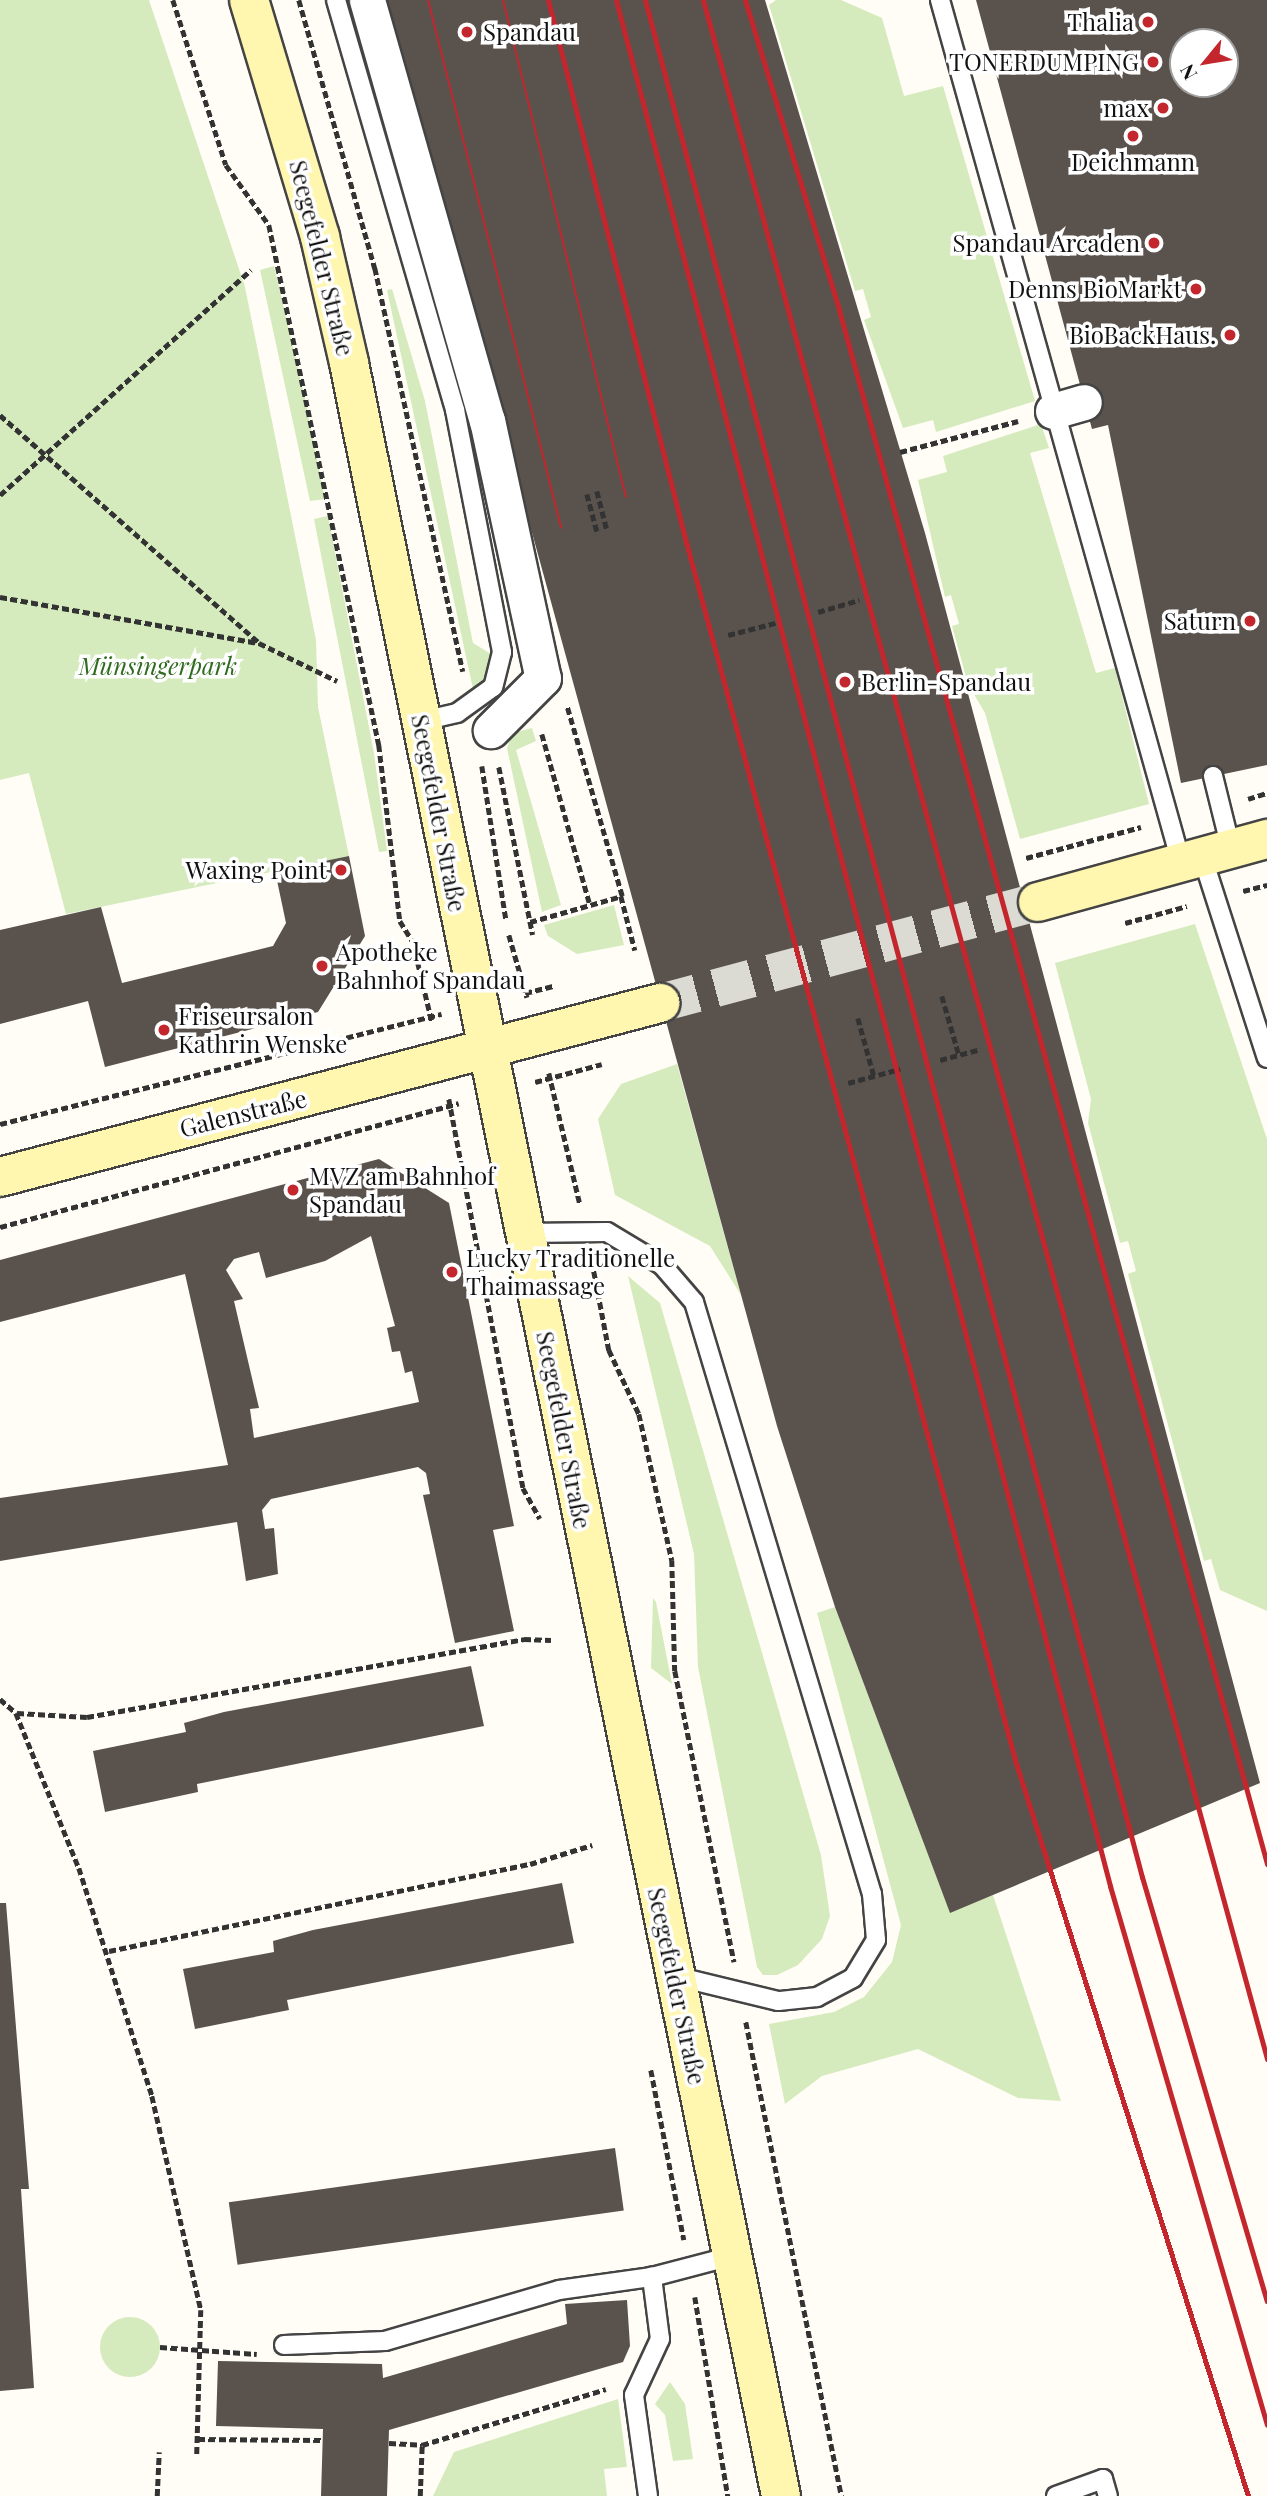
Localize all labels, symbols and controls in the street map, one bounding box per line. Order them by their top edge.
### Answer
place label: Thalia [1067,8,1134,36]
marker: Thalia [1140,14,1156,30]
place label: Spandau [483,18,576,46]
marker: Spandau [457,22,477,42]
north arrow [1169,28,1239,98]
place label: TONERDUMPING [949,48,1139,76]
marker: TONERDUMPING [1145,54,1161,70]
text: N [1173,60,1202,85]
place label: max [1103,94,1149,122]
marker: max [1155,100,1171,116]
marker: Deichmann [1125,128,1141,144]
place label: Deichmann [1071,148,1195,176]
street label: Seegefelder Straße [284,157,360,359]
place label: Spandau Arcaden [952,229,1140,257]
marker: Spandau Arcaden [1146,235,1162,251]
place label: Denns BioMarkt [1008,275,1182,303]
marker: Denns BioMarkt [1188,281,1204,297]
place label: BioBackHaus. [1069,321,1216,349]
marker: BioBackHaus. [1222,327,1238,343]
place label: Saturn [1164,607,1236,635]
marker: Saturn [1242,613,1258,629]
park label: Münsingerpark [79,652,237,680]
place label: Berlin-Spandau [861,668,1031,696]
marker: Berlin-Spandau [835,672,855,692]
street label: Seegefelder Straße [406,712,472,914]
place label: Waxing Point [186,856,327,884]
marker: Waxing Point [333,862,349,878]
place label: Apotheke Bahnhof Spandau [336,938,526,994]
marker: Apotheke Bahnhof Spandau [314,958,330,974]
place label: Friseursalon Kathrin Wenske [178,1002,348,1058]
marker: Friseursalon Kathrin Wenske [156,1022,172,1038]
street label: Galenstraße [177,1083,309,1143]
place label: MVZ am Bahnhof Spandau [309,1162,495,1218]
marker: MVZ am Bahnhof Spandau [283,1180,303,1200]
place label: Lucky Traditionelle Thaimassage [466,1244,676,1300]
marker: Lucky Traditionelle Thaimassage [444,1264,460,1280]
street label: Seegefelder Straße [531,1329,597,1531]
street label: Seegefelder Straße [642,1885,712,2087]

